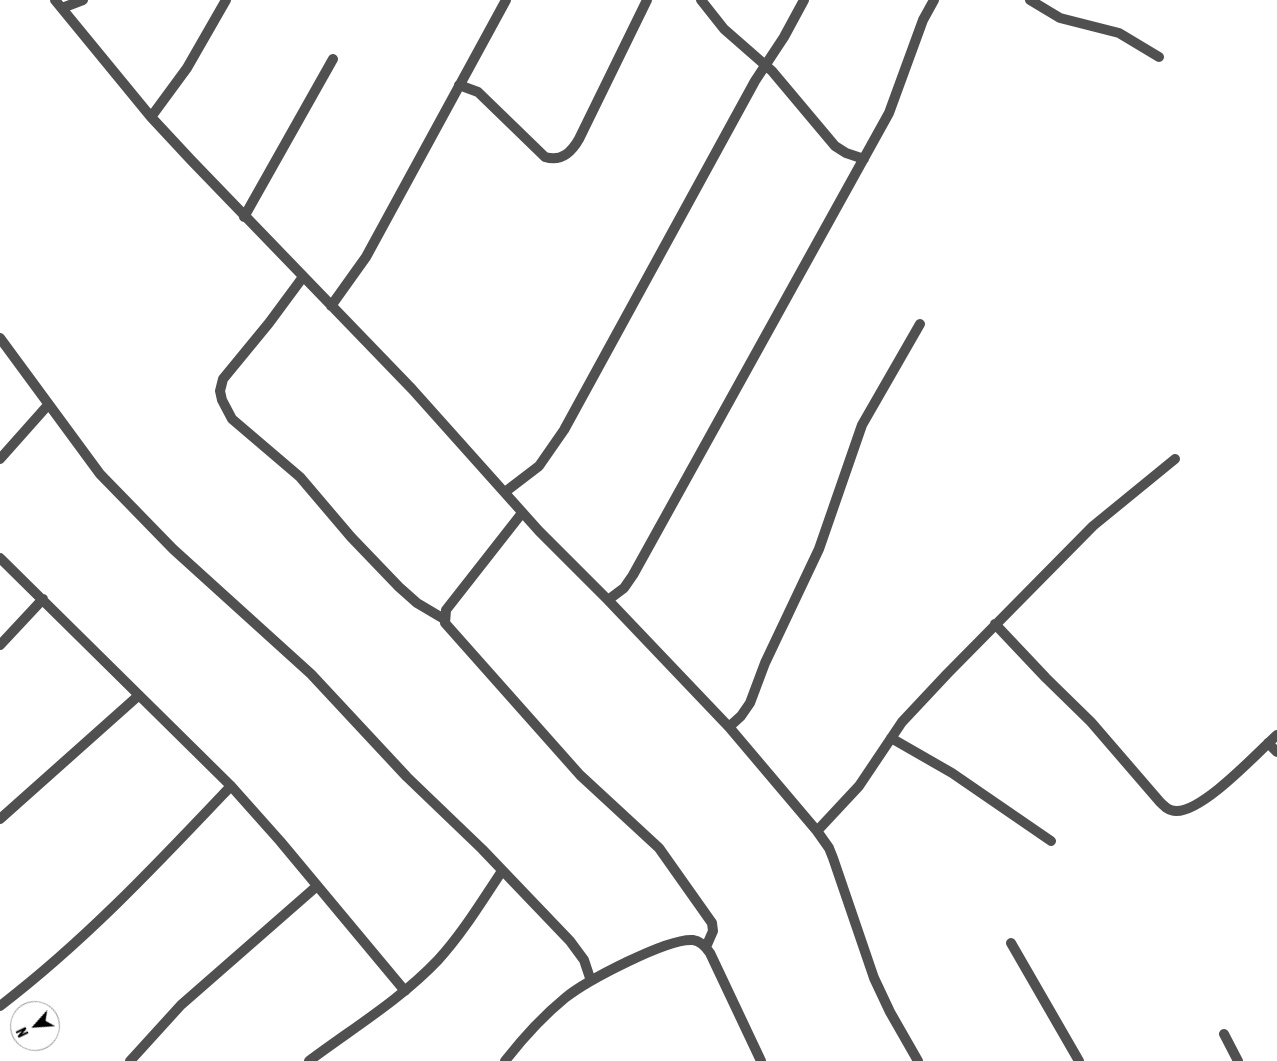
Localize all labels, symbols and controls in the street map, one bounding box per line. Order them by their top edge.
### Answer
north arrow [10,1001,60,1051]
text: N [13,1025,31,1039]

